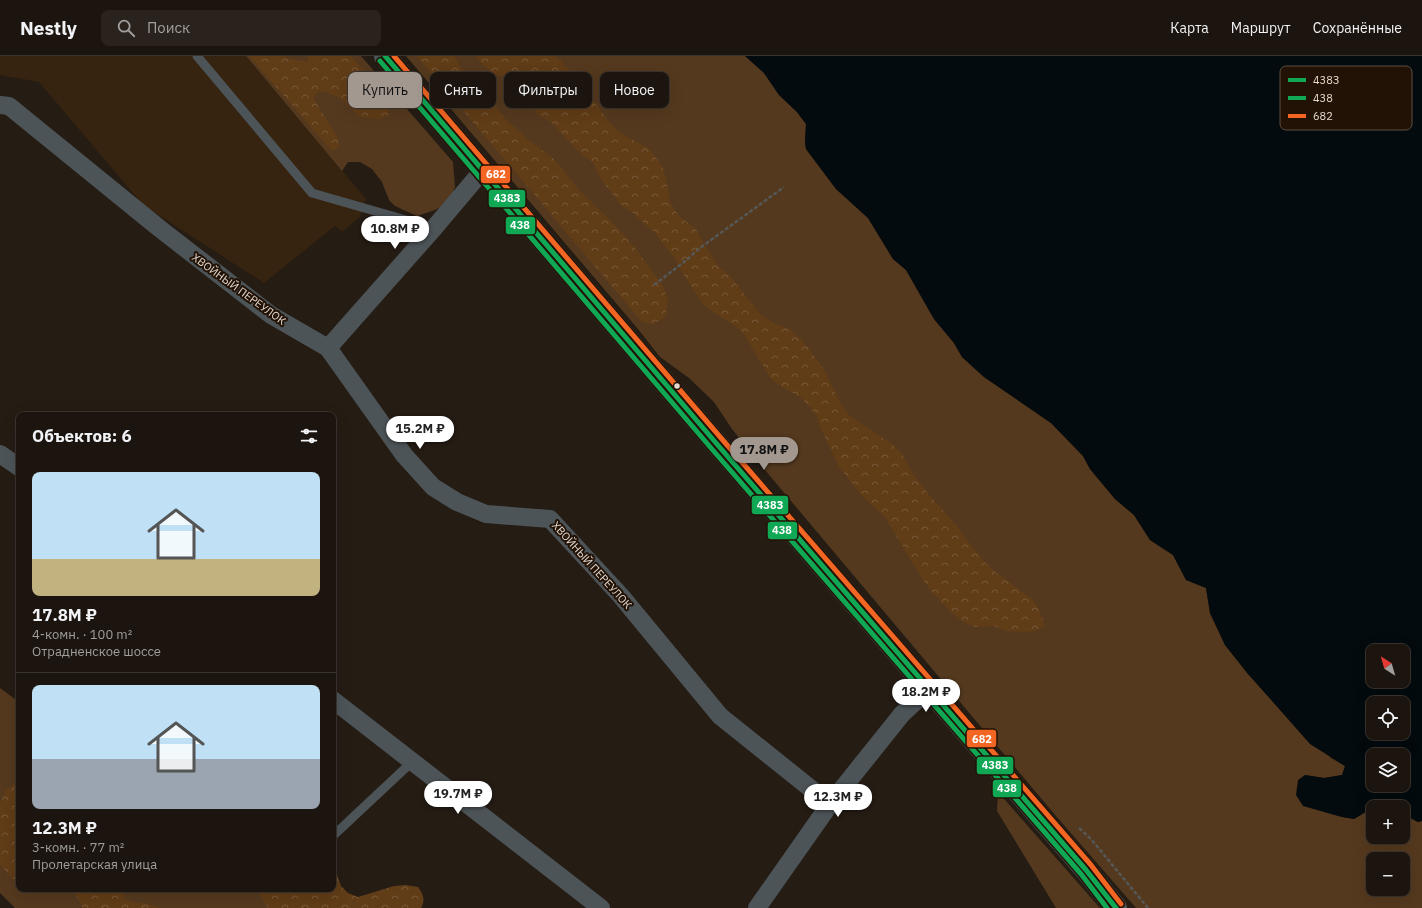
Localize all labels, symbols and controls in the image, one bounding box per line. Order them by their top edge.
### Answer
search box [101,10,381,46]
text: Nestly [20,16,77,40]
icon: search [115,17,137,39]
text: Поиск [147,18,190,37]
text: Карта [1170,19,1209,37]
text: Маршрут [1231,19,1291,37]
text: Сохранённые [1313,19,1402,37]
legend [1280,66,1412,130]
chip: Купить [348,72,422,108]
chip: Снять [430,72,496,108]
chip: Фильтры [504,72,592,108]
chip: Новое [600,72,669,108]
text: 438З [1313,73,1339,87]
text: 438 [1313,91,1333,105]
text: 682 [1313,109,1333,123]
line badge: 682 [480,165,511,184]
text: 682 [486,167,506,181]
line badge: 438З [488,189,526,208]
text: 438З [494,191,521,205]
pin: 10.8M ₽ [358,216,432,250]
line badge: 438 [505,216,536,235]
text: 438 [510,218,530,232]
text: 10.8M ₽ [370,220,420,237]
street label: ХВОЙНЫЙ ПЕРЕУЛОК [189,250,289,328]
unlabelled marker [672,381,682,391]
pin: 15.2M ₽ [383,416,457,450]
text: 15.2M ₽ [395,420,445,437]
text: Объектов: 6 [32,425,132,447]
icon: filters [298,425,320,447]
pin: 17.8M ₽ [727,437,801,471]
text: 17.8M ₽ [739,441,789,458]
line badge: 438З [751,495,789,515]
icon: home [140,498,212,570]
text: 438З [757,498,784,512]
street label: ХВОЙНЫЙ ПЕРЕУЛОК [549,518,635,612]
line badge: 438 [767,521,798,540]
text: 438 [772,523,792,537]
text: 17.8M ₽ [32,604,97,626]
text: 4-комн. · 100 m² [32,626,132,643]
text: Отрадненское шоссе [32,643,161,660]
north arrow [1366,644,1410,688]
map controls [1366,644,1410,896]
pin: 18.2M ₽ [889,679,963,713]
text: 18.2M ₽ [901,683,951,700]
button: locate [1366,696,1410,740]
icon: home [140,711,212,783]
line badge: 682 [966,729,997,748]
text: 682 [972,732,992,746]
button: layers [1366,748,1410,792]
line badge: 438З [976,756,1014,775]
text: 438З [982,758,1009,772]
line badge: 438 [992,779,1022,798]
pin: 19.7M ₽ [421,781,495,815]
text: 438 [997,781,1017,795]
pin: 12.3M ₽ [801,784,875,818]
text: 19.7M ₽ [433,785,483,802]
text: 12.3M ₽ [813,788,863,805]
button: + [1366,800,1410,844]
text: 12.3M ₽ [32,817,97,839]
text: 3-комн. · 77 m² [32,839,124,856]
button: − [1366,852,1410,896]
text: Пролетарская улица [32,856,157,873]

